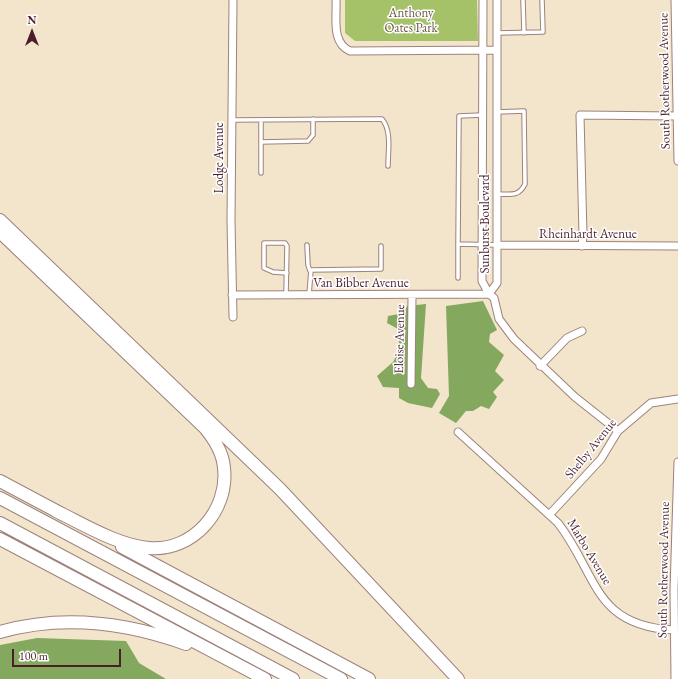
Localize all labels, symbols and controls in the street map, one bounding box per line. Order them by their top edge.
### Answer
park label: Anthony Oates Park [384,5,438,36]
north arrow [12,12,52,52]
text: N [28,13,36,27]
street label: South Rotherwood Avenue [656,13,674,149]
street label: Lodge Avenue [211,122,227,194]
street label: Sunburst Boulevard [477,174,493,274]
street label: Rheinhardt Avenue [539,226,637,242]
street label: Van Bibber Avenue [313,275,409,291]
street label: Eloise Avenue [392,304,408,374]
street label: Shelby Avenue [562,416,620,482]
street label: South Rotherwood Avenue [655,502,673,638]
street label: Marbo Avenue [563,516,615,588]
scale bar [14,641,123,667]
text: 100 m [19,648,48,664]

